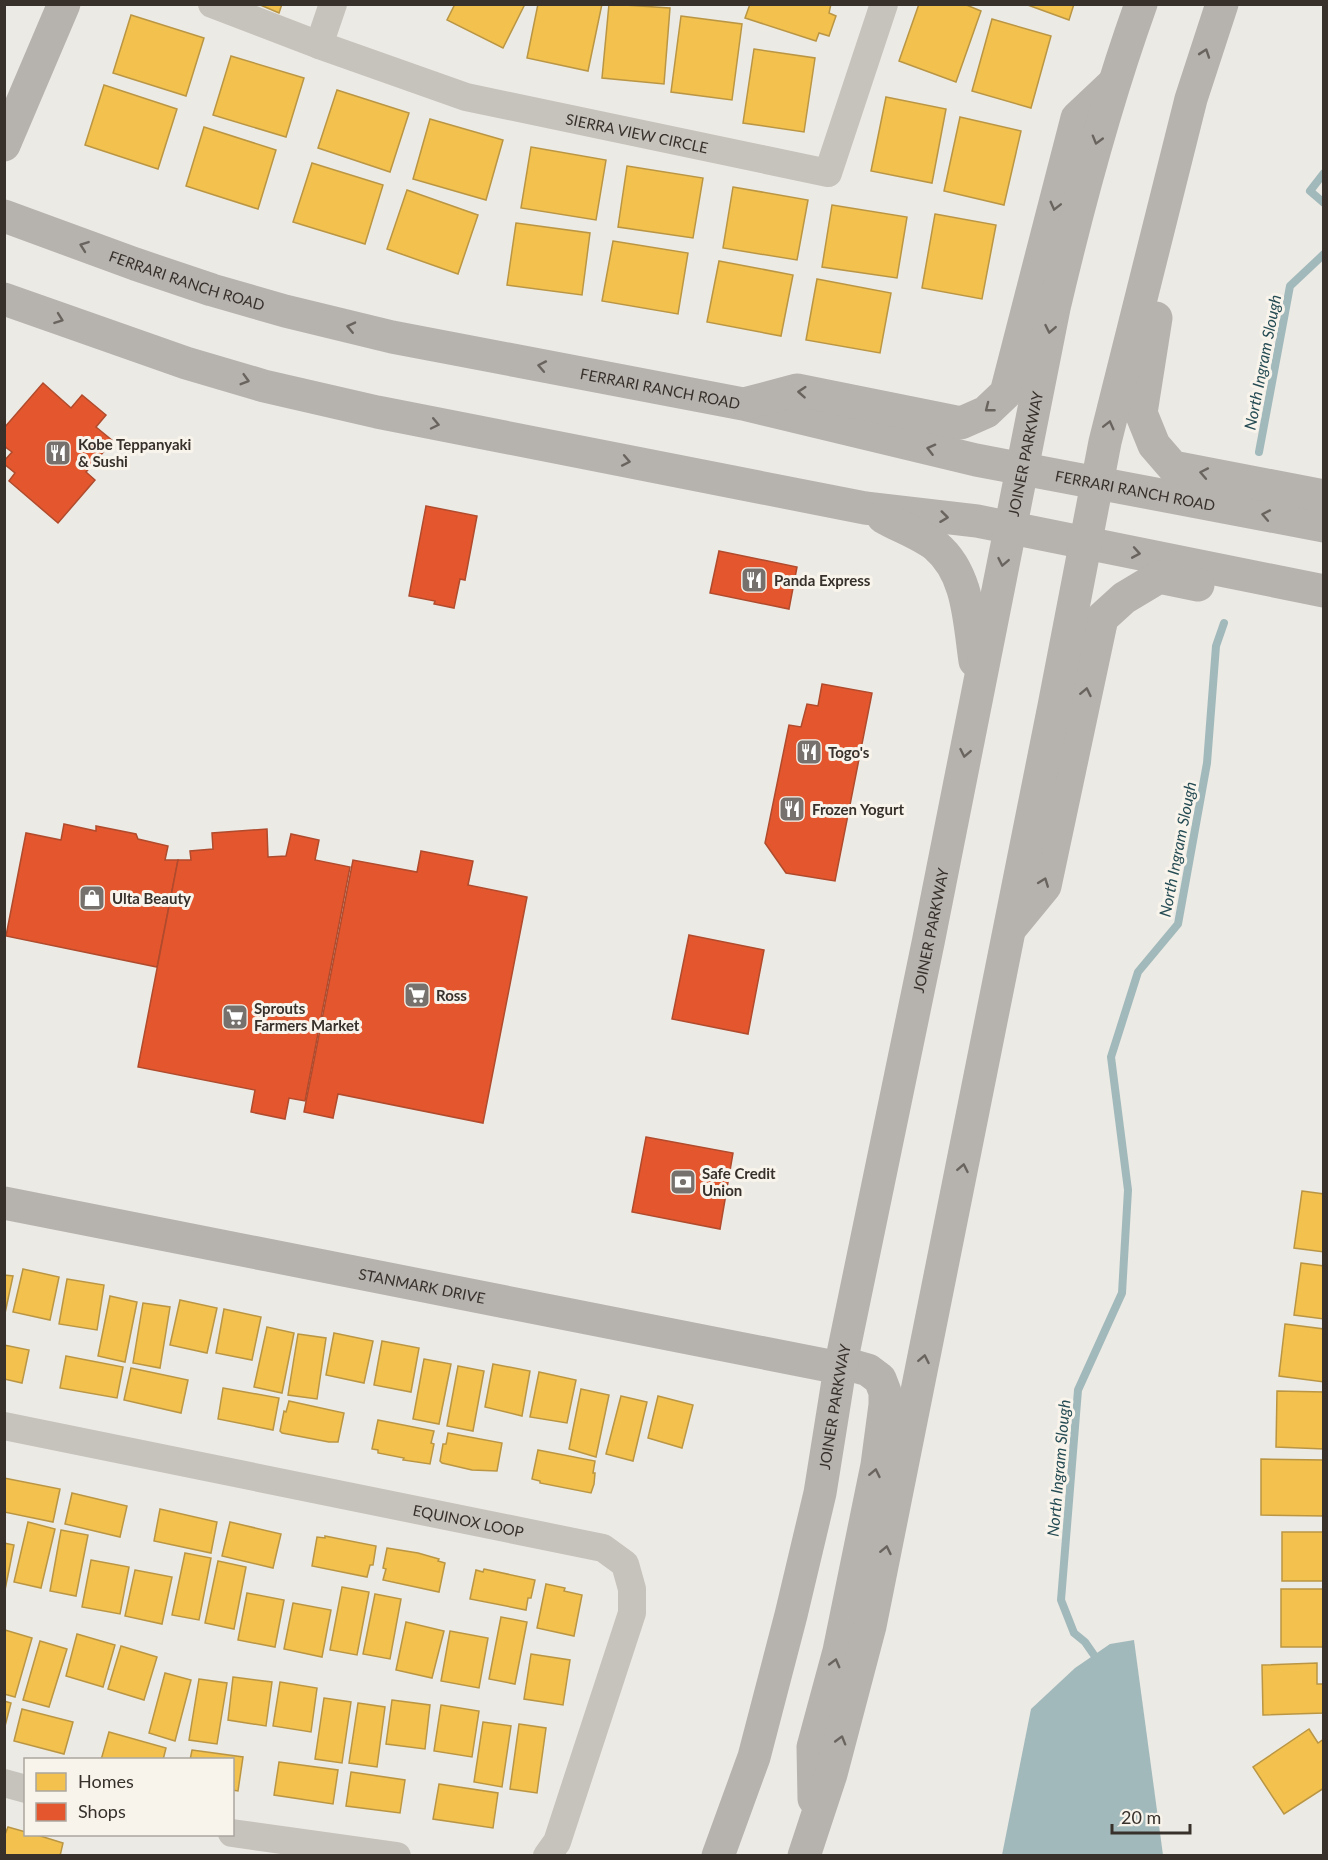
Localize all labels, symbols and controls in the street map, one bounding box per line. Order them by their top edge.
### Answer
one-way arrow [1198,48,1211,59]
street label: SIERRA VIEW CIRCLE [564,109,710,157]
one-way arrow [1092,134,1104,145]
one-way arrow [1049,201,1062,211]
one-way arrow [79,240,90,253]
street label: FERRARI RANCH ROAD [107,246,267,314]
water label: North Ingram Slough [1240,293,1284,431]
one-way arrow [53,312,64,325]
one-way arrow [346,321,356,334]
one-way arrow [1044,324,1057,334]
one-way arrow [537,360,547,373]
street label: FERRARI RANCH ROAD [579,364,742,412]
one-way arrow [239,373,250,385]
one-way arrow [797,386,806,399]
street label: JOINER PARKWAY [1004,389,1046,518]
one-way arrow [985,401,996,412]
one-way arrow [429,416,439,429]
one-way arrow [1102,420,1115,430]
place label: Kobe Teppanyaki & Sushi [78,435,192,470]
restaurant icon: Kobe Teppanyaki & Sushi [43,438,73,468]
one-way arrow [926,444,936,457]
one-way arrow [621,454,631,467]
street label: FERRARI RANCH ROAD [1054,466,1217,514]
one-way arrow [1200,467,1210,480]
one-way arrow [1261,509,1271,522]
one-way arrow [940,511,949,523]
one-way arrow [1131,547,1140,559]
one-way arrow [998,556,1011,566]
restaurant icon: Panda Express [739,565,769,595]
place label: Panda Express [774,571,871,589]
one-way arrow [1079,687,1092,697]
restaurant icon: Togo's [794,737,824,767]
place label: Togo's [828,743,870,761]
one-way arrow [959,748,972,758]
water label: North Ingram Slough [1155,780,1199,918]
restaurant icon: Frozen Yogurt [777,794,807,824]
place label: Frozen Yogurt [812,800,905,818]
street label: JOINER PARKWAY [909,866,952,994]
one-way arrow [1037,877,1049,888]
shop icon: Ulta Beauty [77,883,107,913]
place label: Ulta Beauty [112,889,191,907]
supermarket icon: Ross [402,980,432,1010]
place label: Ross [436,986,467,1004]
place label: Sprouts Farmers Market [254,999,360,1034]
supermarket icon: Sprouts Farmers Market [220,1002,250,1032]
one-way arrow [955,1163,968,1173]
place label: Safe Credit Union [702,1164,776,1199]
bank icon: Safe Credit Union [668,1167,698,1197]
street label: STANMARK DRIVE [357,1264,487,1307]
street label: JOINER PARKWAY [815,1342,854,1471]
one-way arrow [917,1354,930,1364]
water label: North Ingram Slough [1043,1399,1073,1537]
one-way arrow [868,1468,881,1478]
street label: EQUINOX LOOP [411,1501,525,1541]
one-way arrow [879,1545,892,1555]
one-way arrow [828,1659,840,1669]
one-way arrow [833,1735,846,1745]
legend [24,1758,234,1836]
text: Homes [78,1770,134,1792]
scale bar [1112,1797,1190,1835]
text: Shops [78,1800,126,1822]
text: 20 m [1121,1806,1161,1828]

